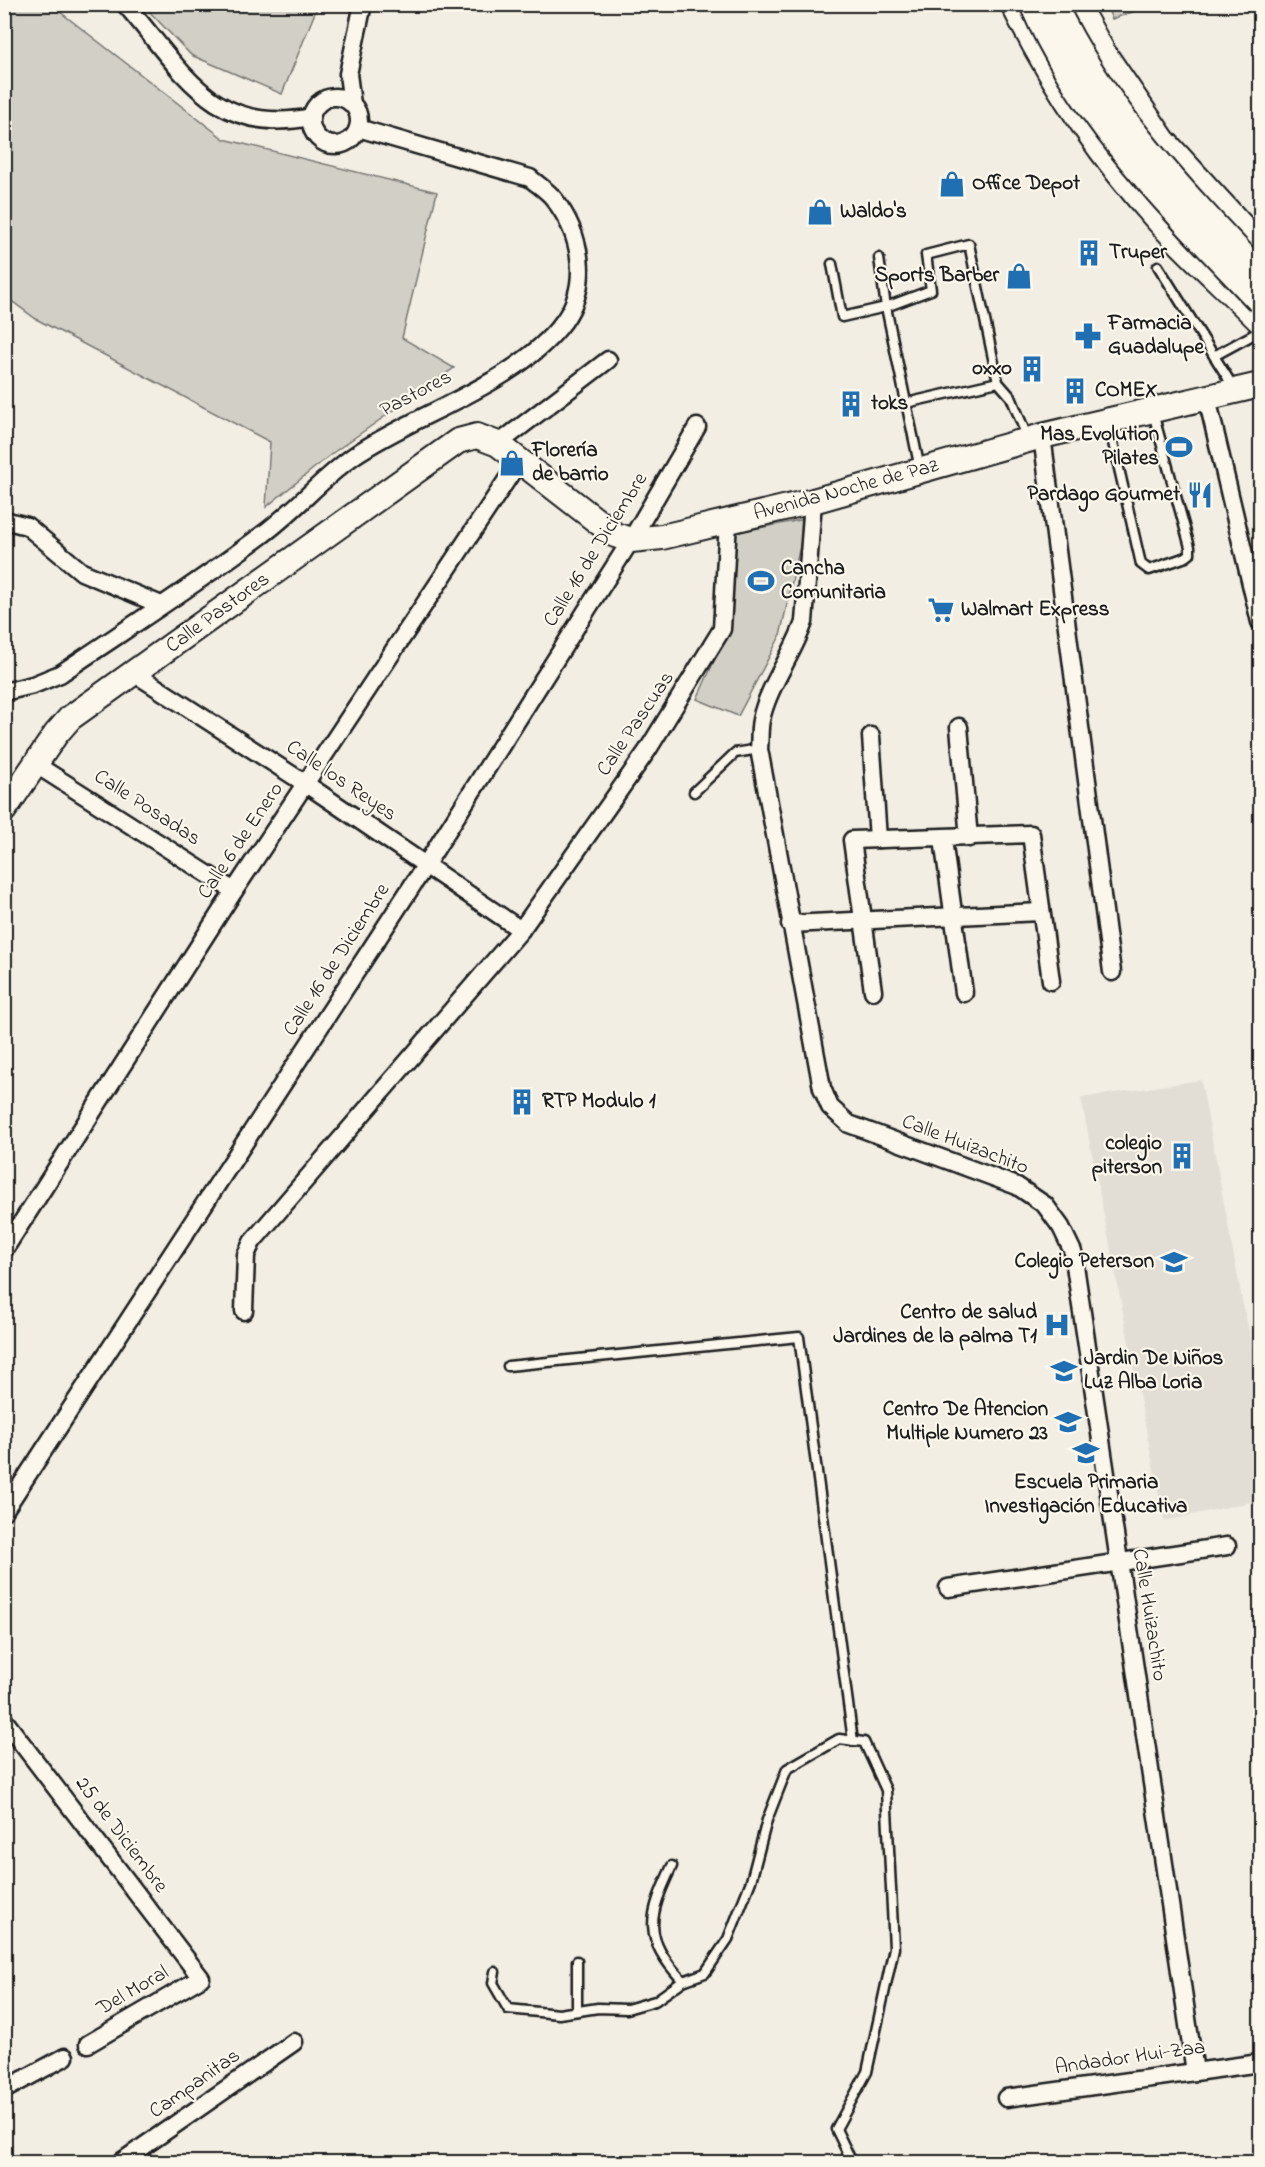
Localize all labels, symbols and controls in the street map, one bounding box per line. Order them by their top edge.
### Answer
shop icon: Office Depot [937,169,967,199]
place label: Office Depot [972,169,1081,199]
shop icon: Waldo's [805,197,835,227]
place label: Waldo's [840,197,907,227]
building icon: Truper [1074,238,1104,268]
place label: Truper [1109,238,1167,268]
place label: Sports Barber [875,261,999,291]
shop icon: Sports Barber [1004,261,1034,291]
place label: Farmacia Guadalupe [1107,309,1204,363]
pharmacy icon: Farmacia Guadalupe [1073,321,1103,351]
place label: oxxo [972,354,1012,384]
building icon: oxxo [1017,354,1047,384]
street label: Pastores [375,363,457,425]
building icon: COMEX [1060,376,1090,406]
place label: COMEX [1095,376,1158,406]
building icon: toks [836,389,866,419]
place label: toks [870,389,909,419]
place label: Mas Evolution Pilates [1040,420,1159,474]
sports icon: Mas Evolution Pilates [1164,432,1194,462]
place label: Florería de barrio [531,436,609,490]
shop icon: Florería de barrio [497,448,527,478]
street label: Avenida Noche de Paz [750,451,942,529]
street label: Calle 16 de Diciembre [536,466,656,633]
place label: Pardago Gourmet [1027,480,1181,512]
restaurant icon: Pardago Gourmet [1185,480,1215,510]
place label: Cancha Comunitaria [781,554,886,608]
street label: Calle Pastores [160,565,276,661]
sports icon: Cancha Comunitaria [746,566,776,596]
supermarket icon: Walmart Express [926,595,956,625]
place label: Walmart Express [961,595,1110,625]
street label: Calle Pascuas [590,666,682,782]
street label: Calle los Reyes [279,733,402,831]
street label: Calle Posadas [88,762,206,854]
street label: Calle 6 de Enero [191,776,291,906]
street label: Calle 16 de Diciembre [276,877,398,1042]
building icon: RTP Modulo 1 [507,1087,537,1117]
place label: RTP Modulo 1 [542,1087,656,1117]
street label: Calle Huizachito [897,1107,1033,1183]
place label: colegio piterson [1092,1129,1162,1183]
building icon: colegio piterson [1167,1141,1197,1171]
place label: Colegio Peterson [1015,1247,1154,1279]
school or university icon: Colegio Peterson [1159,1247,1189,1277]
place label: Centro de salud Jardines de la palma T1 [833,1298,1037,1352]
hospital icon: Centro de salud Jardines de la palma T1 [1042,1310,1072,1340]
place label: Jardin De Niños Luz Alba Loria [1084,1344,1224,1398]
school or university icon: Jardin De Niños Luz Alba Loria [1049,1356,1079,1386]
place label: Centro De Atencion Multiple Numero 23 [883,1395,1048,1449]
school or university icon: Centro De Atencion Multiple Numero 23 [1053,1407,1083,1437]
school or university icon: Escuela Primaria Investigación Educativa [1071,1438,1101,1468]
place label: Escuela Primaria Investigación Educativa [985,1468,1187,1524]
street label: Calle Huizachito [1124,1547,1174,1683]
street label: 25 de Diciembre [67,1770,175,1900]
street label: Del Moral [91,1958,175,2024]
street label: Andador Hui-Zaa [1053,2033,1207,2083]
street label: Campanitas [143,2042,247,2126]

